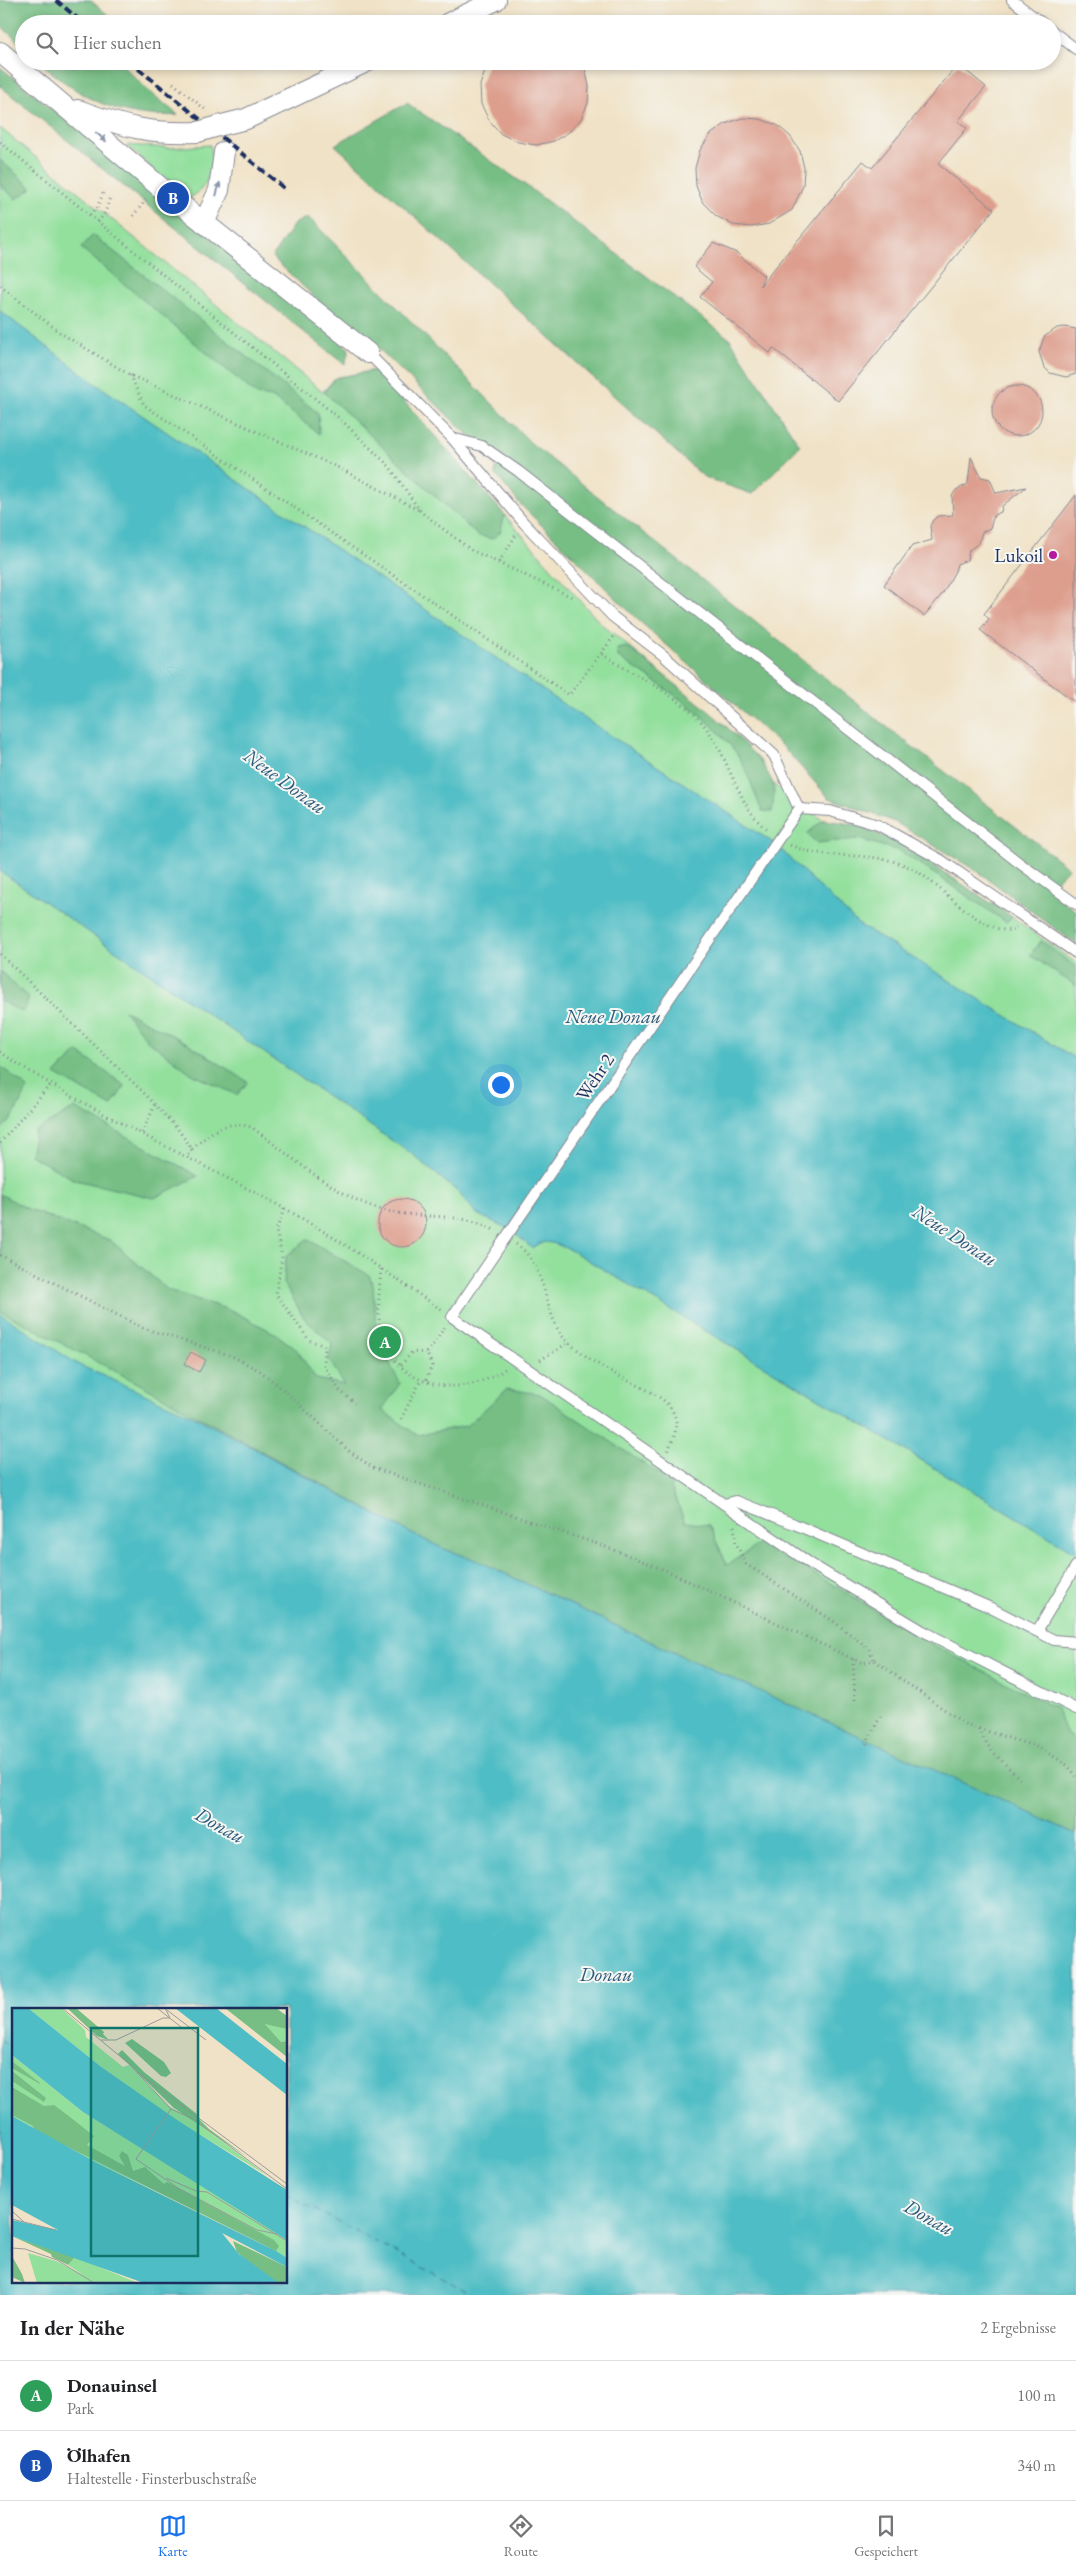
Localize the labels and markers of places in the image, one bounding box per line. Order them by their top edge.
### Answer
pin: B [157,179,189,217]
place label: Lukoil [994,543,1043,568]
marker: Lukoil [1047,549,1059,561]
pin: A [369,1323,401,1361]

